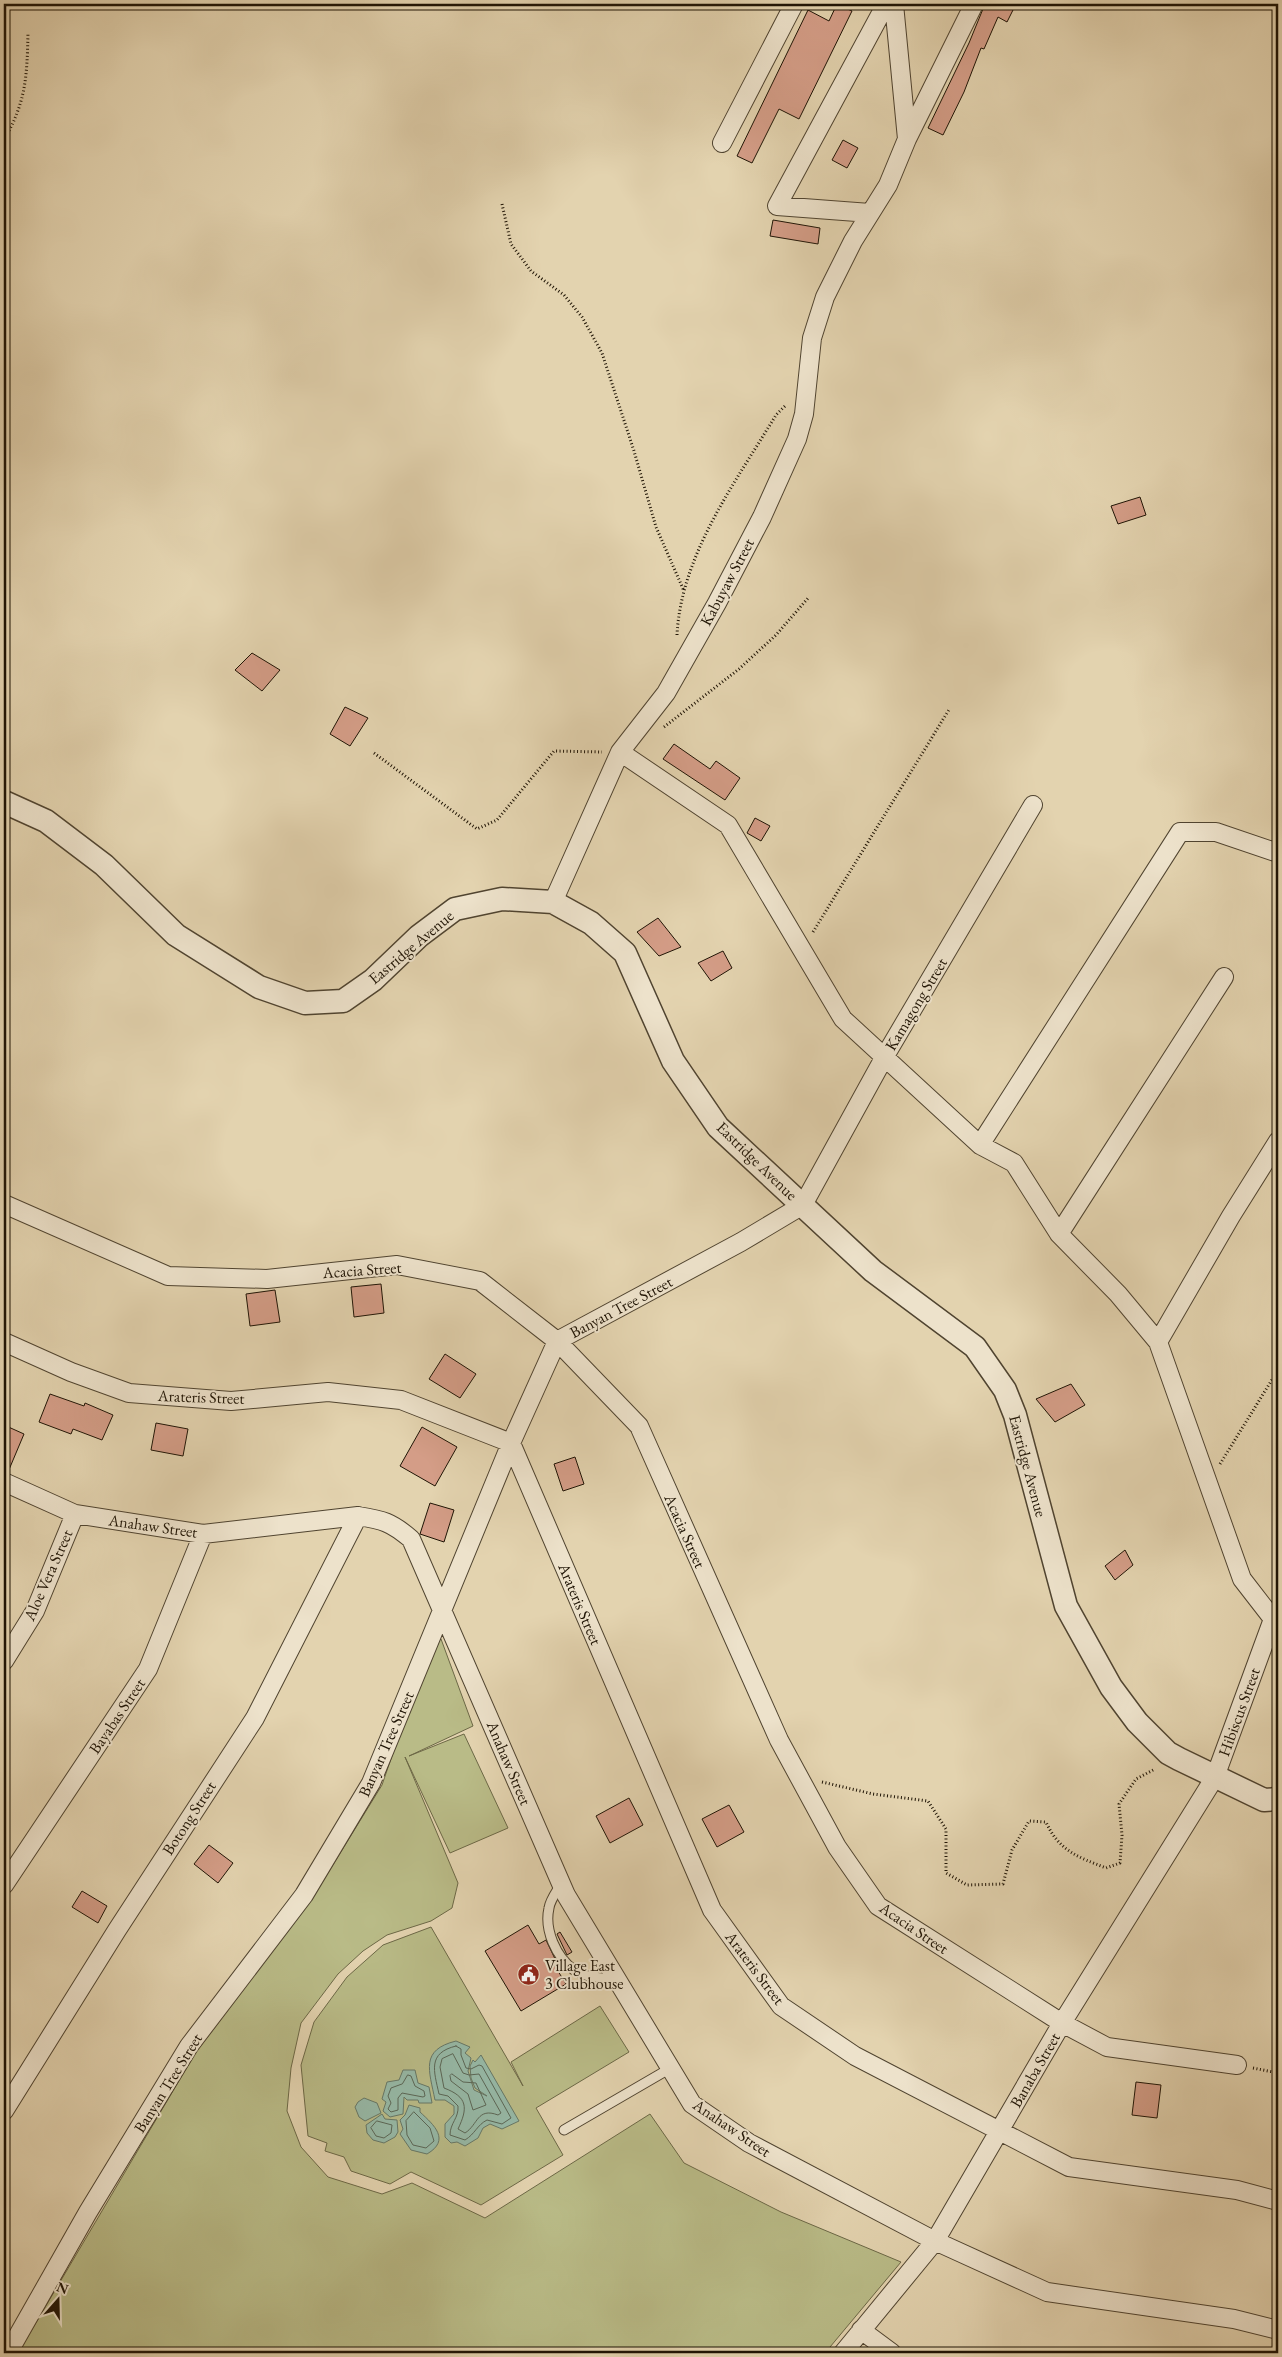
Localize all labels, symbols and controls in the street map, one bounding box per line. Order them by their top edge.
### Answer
street label: Kabuyaw Street [695,535,759,629]
street label: Eastridge Avenue [364,905,458,989]
street label: Kamagong Street [880,954,952,1054]
street label: Eastridge Avenue [712,1117,802,1205]
street label: Acacia Street [321,1257,402,1283]
street label: Banyan Tree Street [566,1271,676,1343]
street label: Arateris Street [156,1385,245,1409]
street label: Eastridge Avenue [1004,1413,1052,1519]
street label: Acacia Street [659,1490,711,1571]
street label: Anahaw Street [106,1509,199,1543]
street label: Aloe Vera Street [18,1526,77,1625]
street label: Arateris Street [553,1559,607,1648]
street label: Hibiscus Street [1213,1665,1265,1759]
street label: Bayabas Street [84,1674,150,1758]
street label: Banyan Tree Street [353,1688,419,1800]
street label: Anahaw Street [481,1717,536,1808]
street label: Botong Street [157,1777,221,1859]
street label: Acacia Street [875,1897,953,1959]
street label: Arateris Street [720,1926,790,2009]
place label: Village East 3 Clubhouse [545,1955,624,1994]
public building icon: Village East 3 Clubhouse [517,1962,541,1986]
street label: Banyan Tree Street [129,2029,207,2137]
street label: Banaba Street [1005,2029,1065,2111]
street label: Anahaw Street [688,2094,775,2162]
north arrow [32,2274,82,2324]
text: N [54,2277,71,2298]

